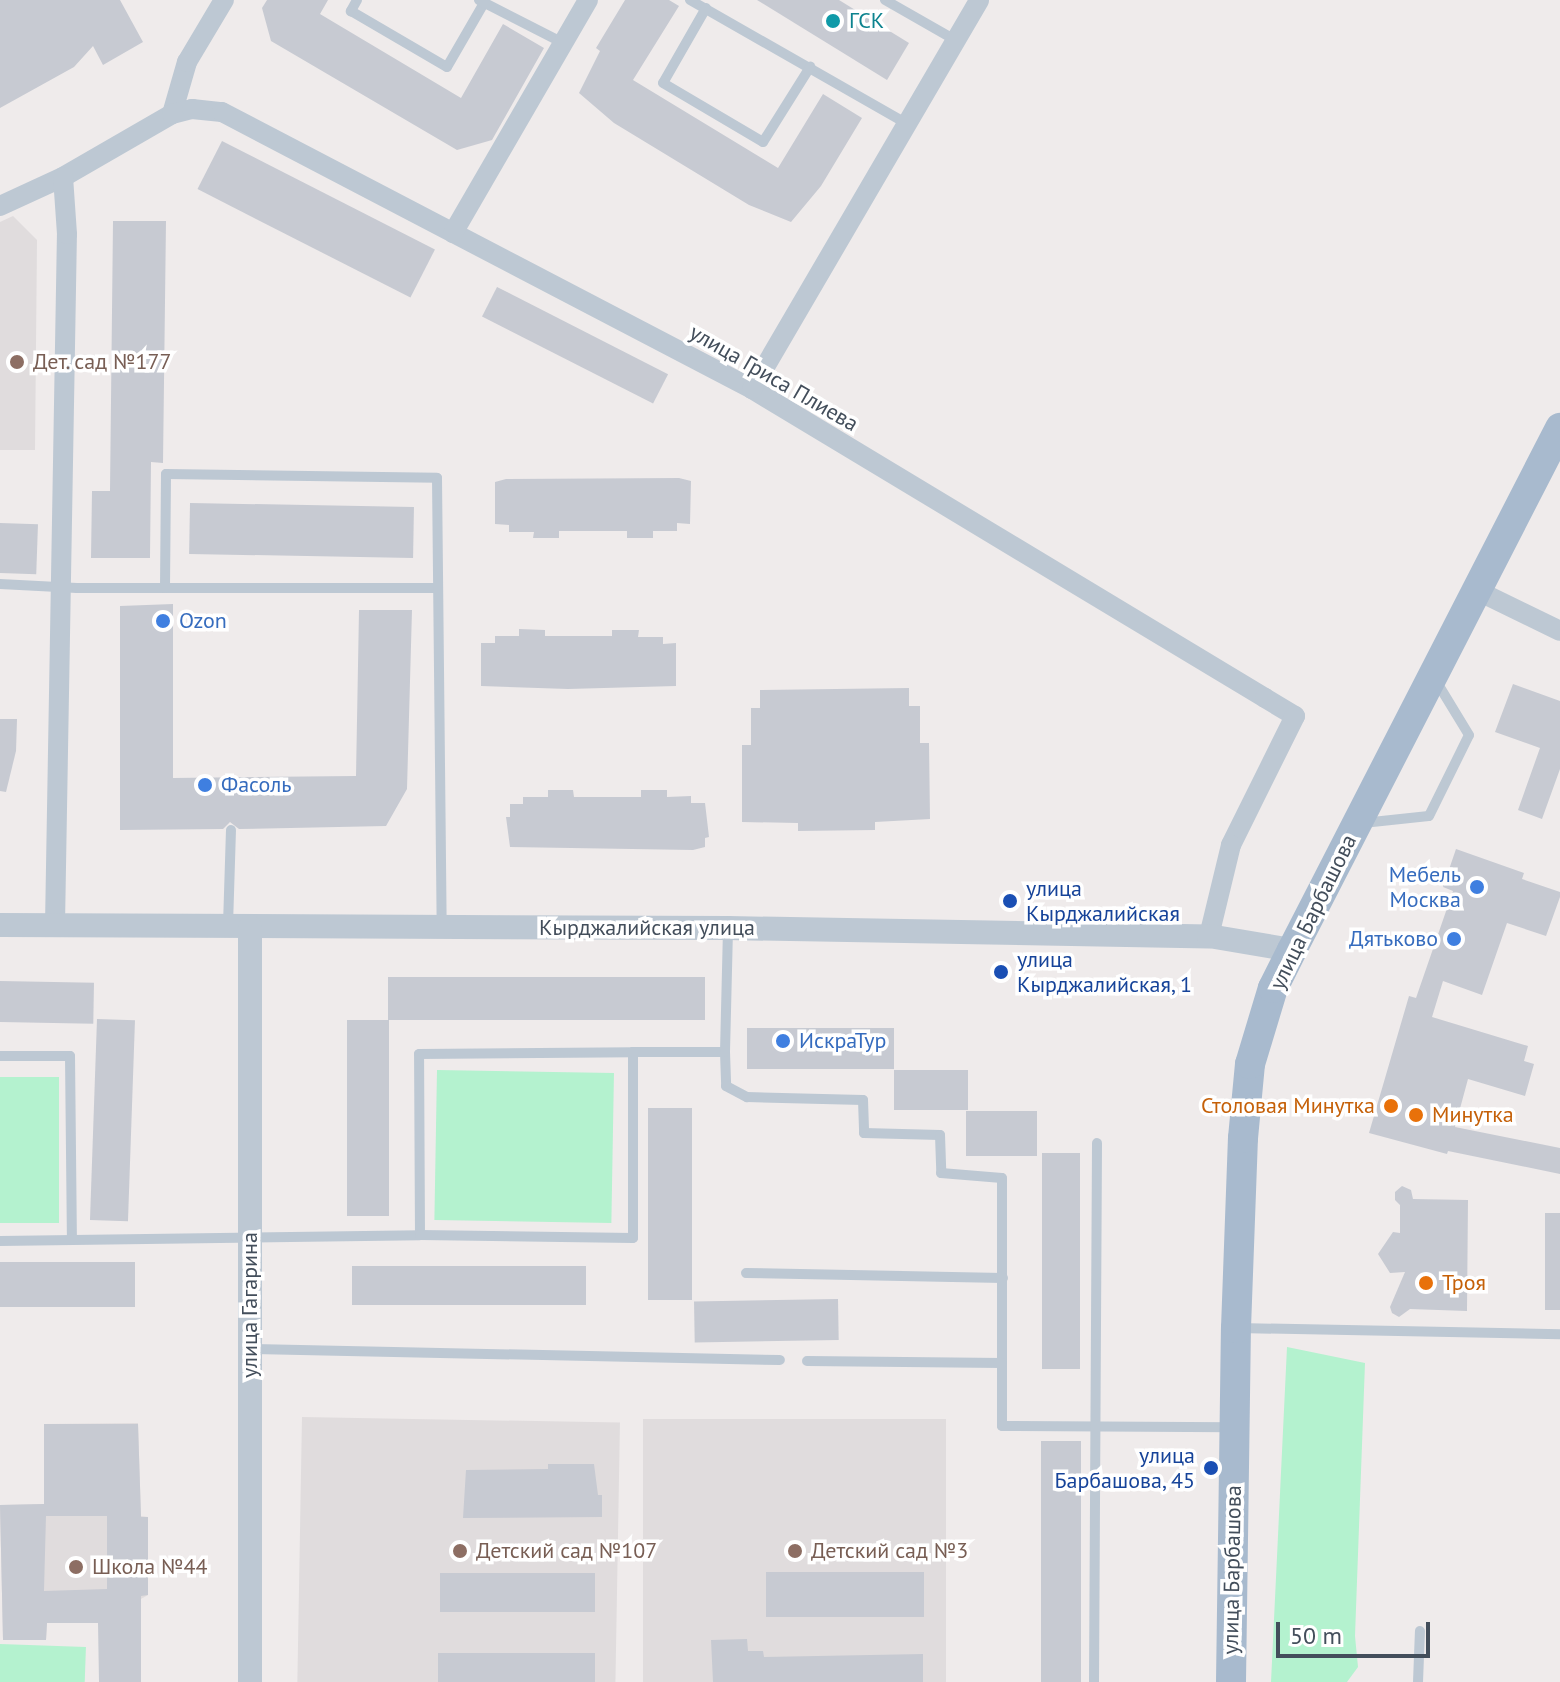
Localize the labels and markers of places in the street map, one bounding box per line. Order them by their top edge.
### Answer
place label: ГСК [849,8,884,34]
marker: ГСК [824,12,842,30]
place label: Дет. сад №177 [33,349,173,375]
marker: Дет. сад №177 [8,353,26,371]
place label: Ozon [179,608,227,634]
marker: Ozon [154,612,172,630]
place label: Фасоль [221,772,291,798]
marker: Фасоль [196,776,214,794]
place label: Мебель Москва [1389,861,1461,912]
place label: улица Кырджалийская [1026,875,1180,926]
marker: Мебель Москва [1468,878,1486,896]
marker: улица Кырджалийская [1001,892,1019,910]
place label: Дятьково [1349,926,1438,952]
marker: Дятьково [1445,930,1463,948]
place label: улица Кырджалийская, 1 [1017,946,1194,998]
marker: улица Кырджалийская, 1 [992,963,1010,981]
place label: ИскраТур [799,1028,886,1054]
marker: ИскраТур [774,1032,792,1050]
place label: Столовая Минутка [1201,1093,1375,1119]
marker: Столовая Минутка [1382,1097,1400,1115]
place label: Минутка [1432,1102,1514,1128]
marker: Минутка [1407,1106,1425,1124]
place label: Троя [1442,1270,1486,1296]
marker: Троя [1417,1274,1435,1292]
place label: улица Барбашова, 45 [1053,1442,1195,1494]
marker: улица Барбашова, 45 [1202,1459,1220,1477]
place label: Детский сад №107 [476,1538,657,1564]
place label: Детский сад №3 [811,1538,968,1564]
marker: Детский сад №107 [451,1542,469,1560]
marker: Детский сад №3 [786,1542,804,1560]
place label: Школа №44 [92,1554,208,1580]
marker: Школа №44 [67,1558,85,1576]

